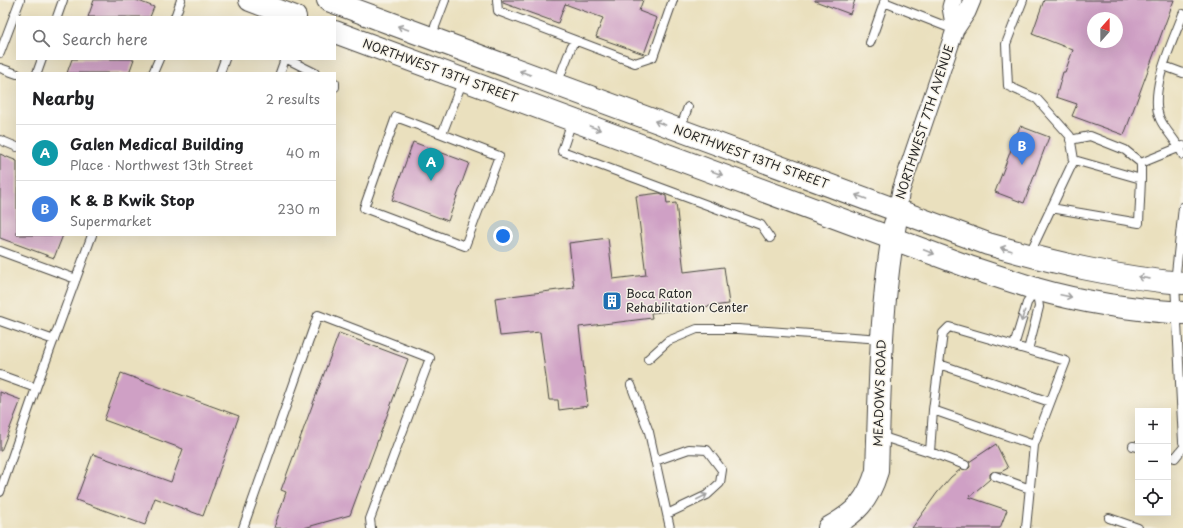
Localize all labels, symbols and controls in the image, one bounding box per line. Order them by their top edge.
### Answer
north arrow [1087,12,1123,48]
search box [16,16,336,60]
one-way arrow [398,23,410,31]
icon: search [30,27,52,49]
text: Search here [62,27,148,50]
street label: NORTHWEST 13TH STREET [360,34,521,107]
street label: NORTHWEST 7TH AVENUE [891,42,958,201]
one-way arrow [520,68,532,76]
text: Nearby [32,85,94,111]
text: 2 results [266,89,320,108]
one-way arrow [655,118,667,126]
street label: NORTHWEST 13TH STREET [671,120,832,193]
one-way arrow [588,125,601,132]
text: Galen Medical Building [70,132,244,155]
pin: B [1009,132,1035,165]
text: A [40,143,50,162]
text: 40 m [286,143,320,162]
pin: A [418,148,444,181]
text: Place · Northwest 13th Street [70,155,253,174]
one-way arrow [710,170,723,177]
text: K & B Kwik Stop [70,188,195,211]
one-way arrow [854,193,867,200]
text: B [41,199,49,218]
text: 230 m [278,199,320,218]
text: Supermarket [70,211,152,230]
your location [493,226,513,246]
one-way arrow [999,245,1012,252]
one-way arrow [922,249,935,256]
one-way arrow [1138,274,1151,282]
place label: Boca Raton Rehabilitation Center [626,284,749,316]
building icon: Boca Raton Rehabilitation Center [601,290,623,312]
one-way arrow [1059,292,1072,300]
one-way arrow [1019,310,1026,323]
street label: MEADOWS ROAD [868,339,890,447]
map controls [1135,408,1171,516]
button: + [1135,408,1171,444]
button: − [1135,444,1171,480]
button: locate [1135,480,1171,516]
one-way arrow [696,493,708,501]

